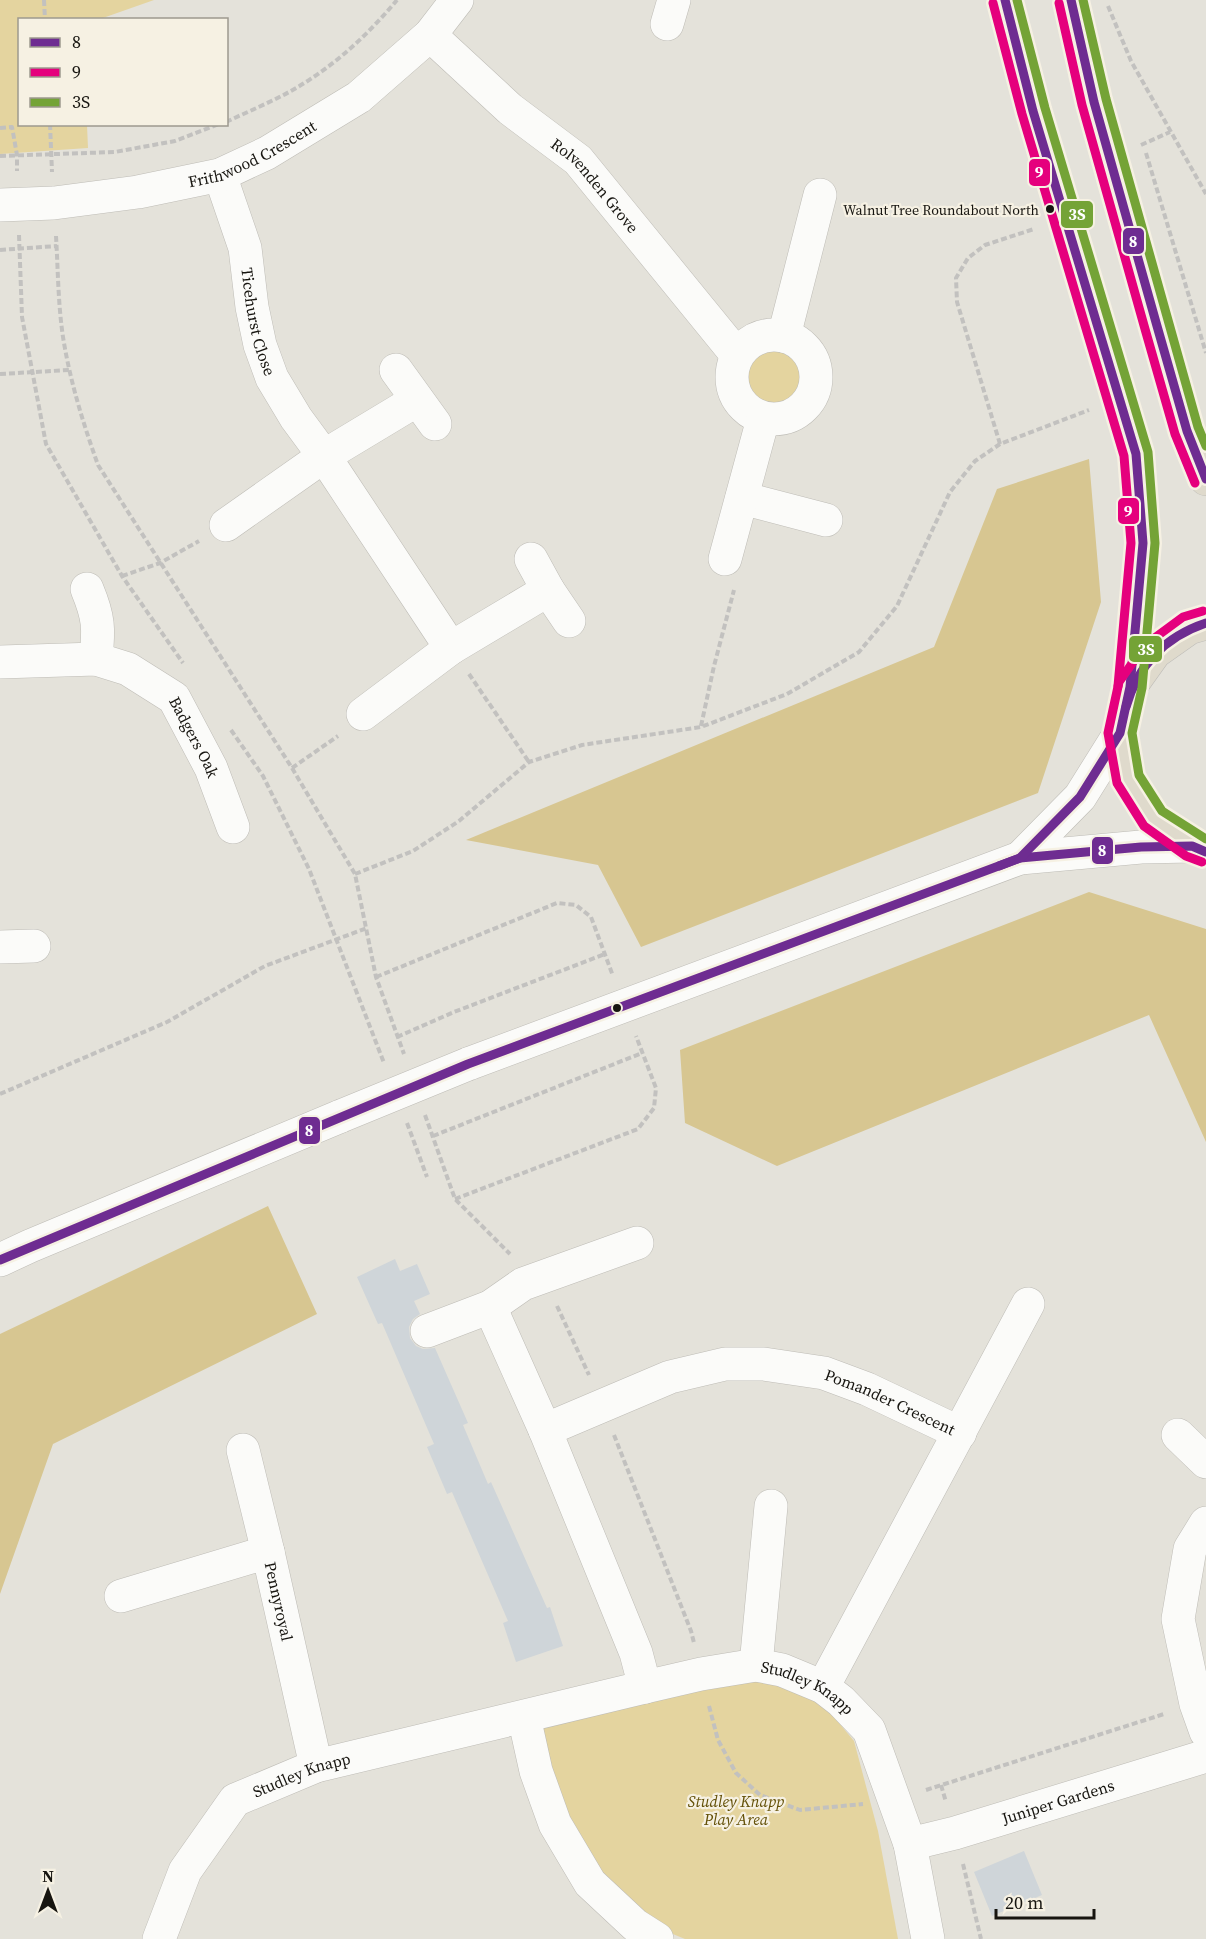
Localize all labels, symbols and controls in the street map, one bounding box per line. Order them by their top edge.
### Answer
legend [18,18,228,126]
text: 8 [72,29,81,54]
text: 9 [72,59,81,84]
text: 3S [72,89,90,114]
street label: Frithwood Crescent [186,114,321,192]
street label: Rolvenden Grove [547,133,644,238]
line badge: 9 [1028,158,1051,187]
text: 9 [1035,161,1044,183]
place label: Walnut Tree Roundabout North [843,200,1039,220]
line badge: 3S [1060,200,1094,229]
marker: Walnut Tree Roundabout North [1044,203,1056,215]
text: 3S [1068,203,1086,225]
line badge: 8 [1122,227,1145,255]
text: 8 [1129,230,1137,252]
street label: Ticehurst Close [236,266,281,379]
line badge: 9 [1117,497,1140,525]
text: 9 [1124,500,1133,522]
line badge: 3S [1128,635,1163,663]
text: 3S [1137,638,1155,660]
street label: Badgers Oak [164,692,225,781]
line badge: 8 [1091,836,1114,865]
text: 8 [1098,839,1106,861]
unlabelled marker [611,1002,623,1014]
line badge: 8 [298,1116,321,1145]
text: 8 [305,1119,313,1141]
street label: Pomander Crescent [822,1363,960,1441]
street label: Pennyroyal [260,1560,299,1643]
street label: Studley Knapp [759,1655,859,1719]
street label: Studley Knapp [249,1747,353,1802]
street label: Juniper Gardens [998,1774,1117,1829]
park label: Studley Knapp Play Area [688,1790,784,1830]
north arrow [18,1861,78,1921]
text: N [42,1865,54,1887]
scale bar [996,1882,1094,1920]
text: 20 m [1005,1890,1043,1915]

